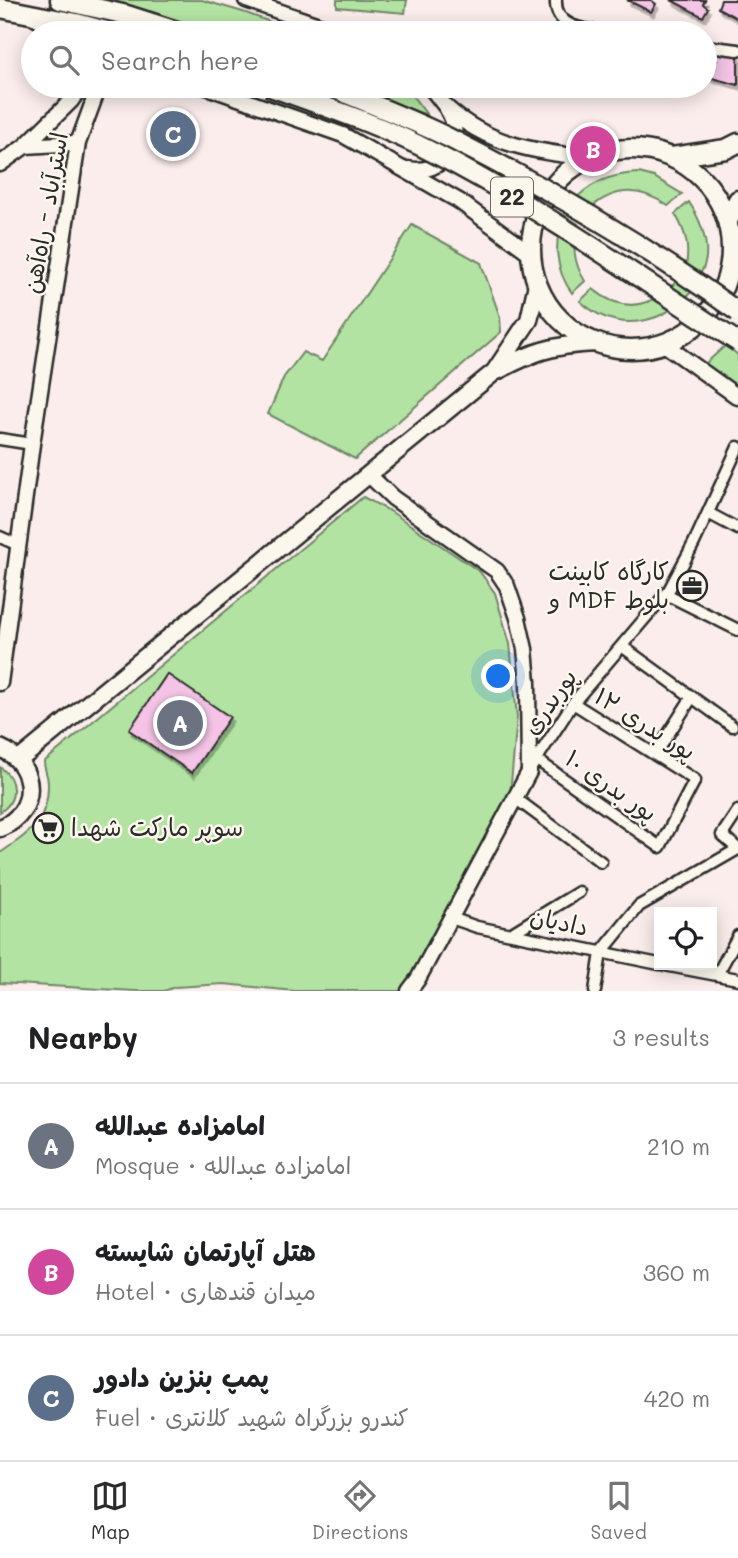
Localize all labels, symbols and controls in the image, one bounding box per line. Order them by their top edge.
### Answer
search box [21,21,717,98]
icon: search [45,41,83,79]
text: Search here [101,43,259,77]
pin: C [150,108,196,160]
pin: B [570,123,616,175]
street label: استرآباد - راه‌آهن [15,130,74,296]
road number: 22 [491,178,533,216]
place label: کارگاه کابینت و MDF بلوط [547,555,669,616]
office icon: کارگاه کابینت و MDF بلوط [675,569,709,603]
your location [481,659,515,693]
street label: پوربدری [515,662,584,741]
street label: پور بدری ۱۲ [589,679,702,767]
pin: A [157,697,203,749]
street label: پور بدری ۱۰ [559,742,664,829]
supermarket icon: سوپر مارکت شهدا [31,811,65,845]
place label: سوپر مارکت شهدا [71,811,243,843]
street label: دادیان [527,899,591,942]
map controls [654,907,717,970]
button: locate [654,907,717,970]
text: Nearby [28,1017,138,1057]
text: 3 results [613,1022,710,1052]
text: امامزاده عبدالله [95,1108,265,1142]
text: A [43,1131,59,1161]
text: 210 m [647,1131,710,1161]
text: Mosque · امامزاده عبدالله [95,1150,351,1180]
text: هتل آپارتمان شایسته [95,1234,316,1268]
text: B [43,1257,59,1287]
text: 360 m [643,1257,710,1287]
text: Hotel · میدان قندهاری [95,1276,316,1306]
text: پمپ بنزین دادور [95,1360,269,1394]
text: C [42,1383,60,1413]
text: 420 m [644,1383,710,1413]
text: Fuel · کندرو بزرگراه شهید کلانتری [95,1402,409,1432]
tab: Map [91,1477,130,1544]
tab: Directions [312,1477,408,1544]
tab: Saved [591,1477,647,1544]

